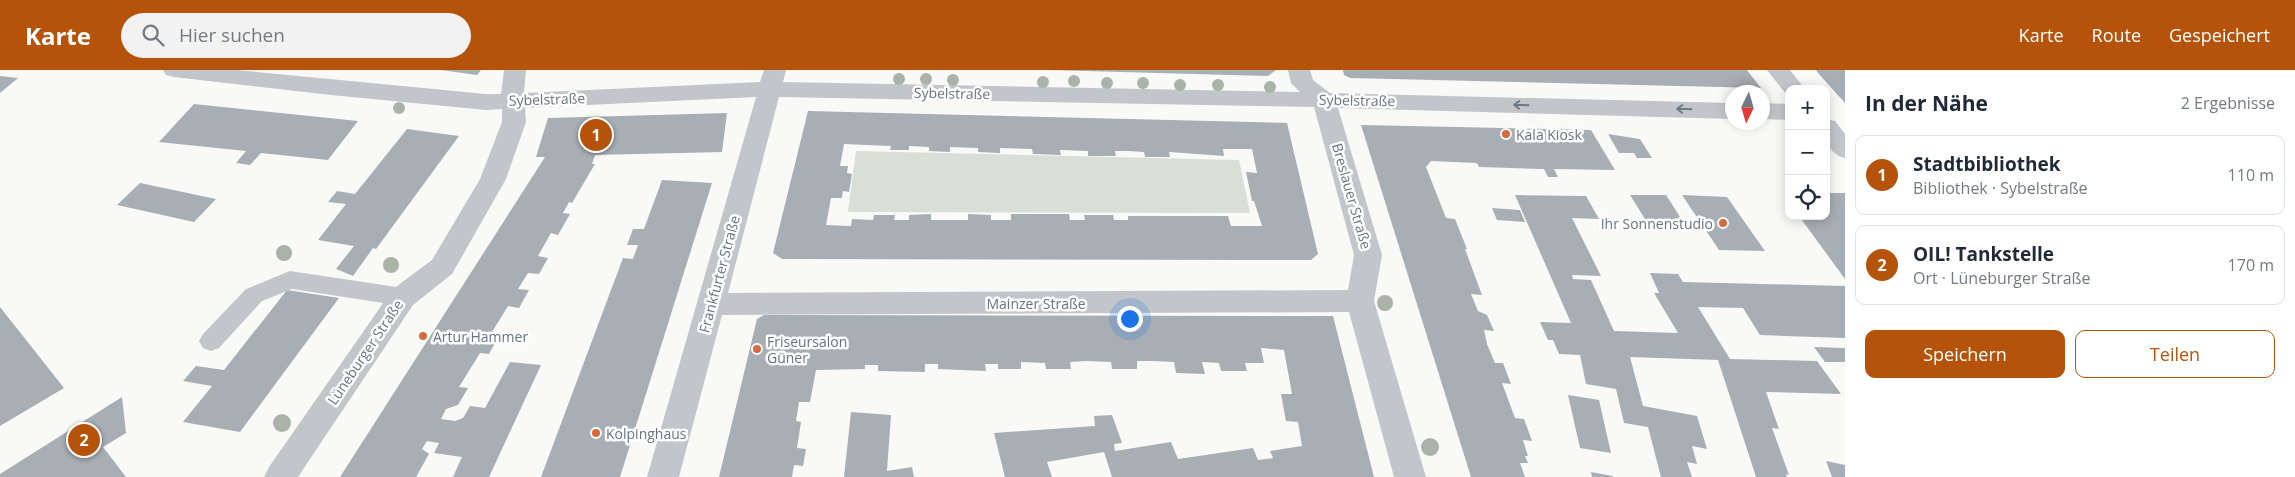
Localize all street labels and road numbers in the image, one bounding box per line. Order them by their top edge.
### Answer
street label: Sybelstraße [914,83,990,103]
street label: Sybelstraße [508,88,586,110]
street label: Sybelstraße [1319,90,1395,110]
street label: Breslauer Straße [1328,141,1376,251]
street label: Frankfurter Straße [694,213,744,335]
street label: Mainzer Straße [986,294,1086,313]
street label: Lüneburger Straße [323,296,407,408]

